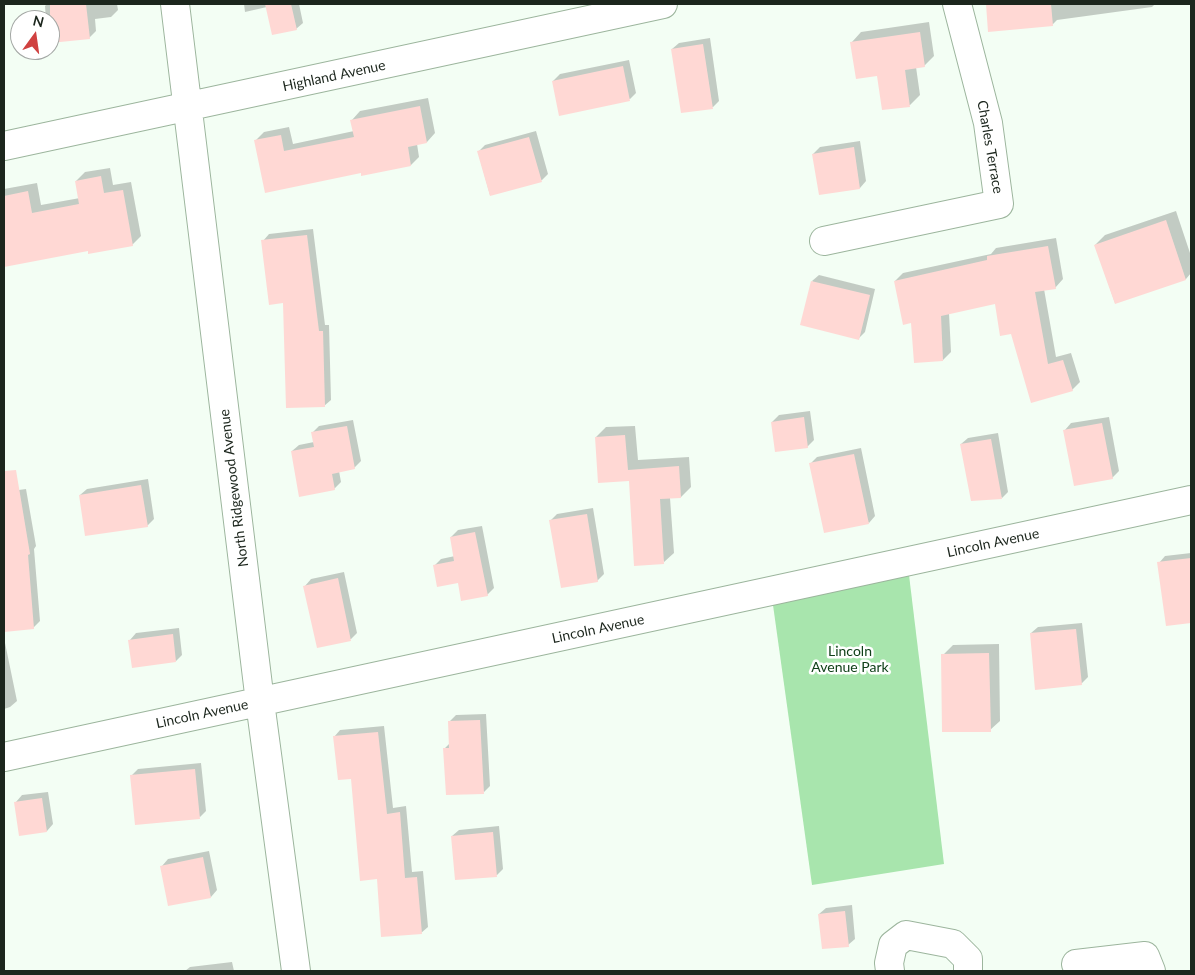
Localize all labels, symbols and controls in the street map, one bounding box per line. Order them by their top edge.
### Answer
north arrow [10,10,60,60]
text: N [31,11,46,30]
street label: Highland Avenue [281,57,387,95]
street label: Charles Terrace [974,99,1006,195]
street label: North Ridgewood Avenue [216,408,252,568]
street label: Lincoln Avenue [945,525,1041,561]
street label: Lincoln Avenue [550,611,646,647]
park label: Lincoln Avenue Park [811,643,889,676]
street label: Lincoln Avenue [154,696,250,732]

